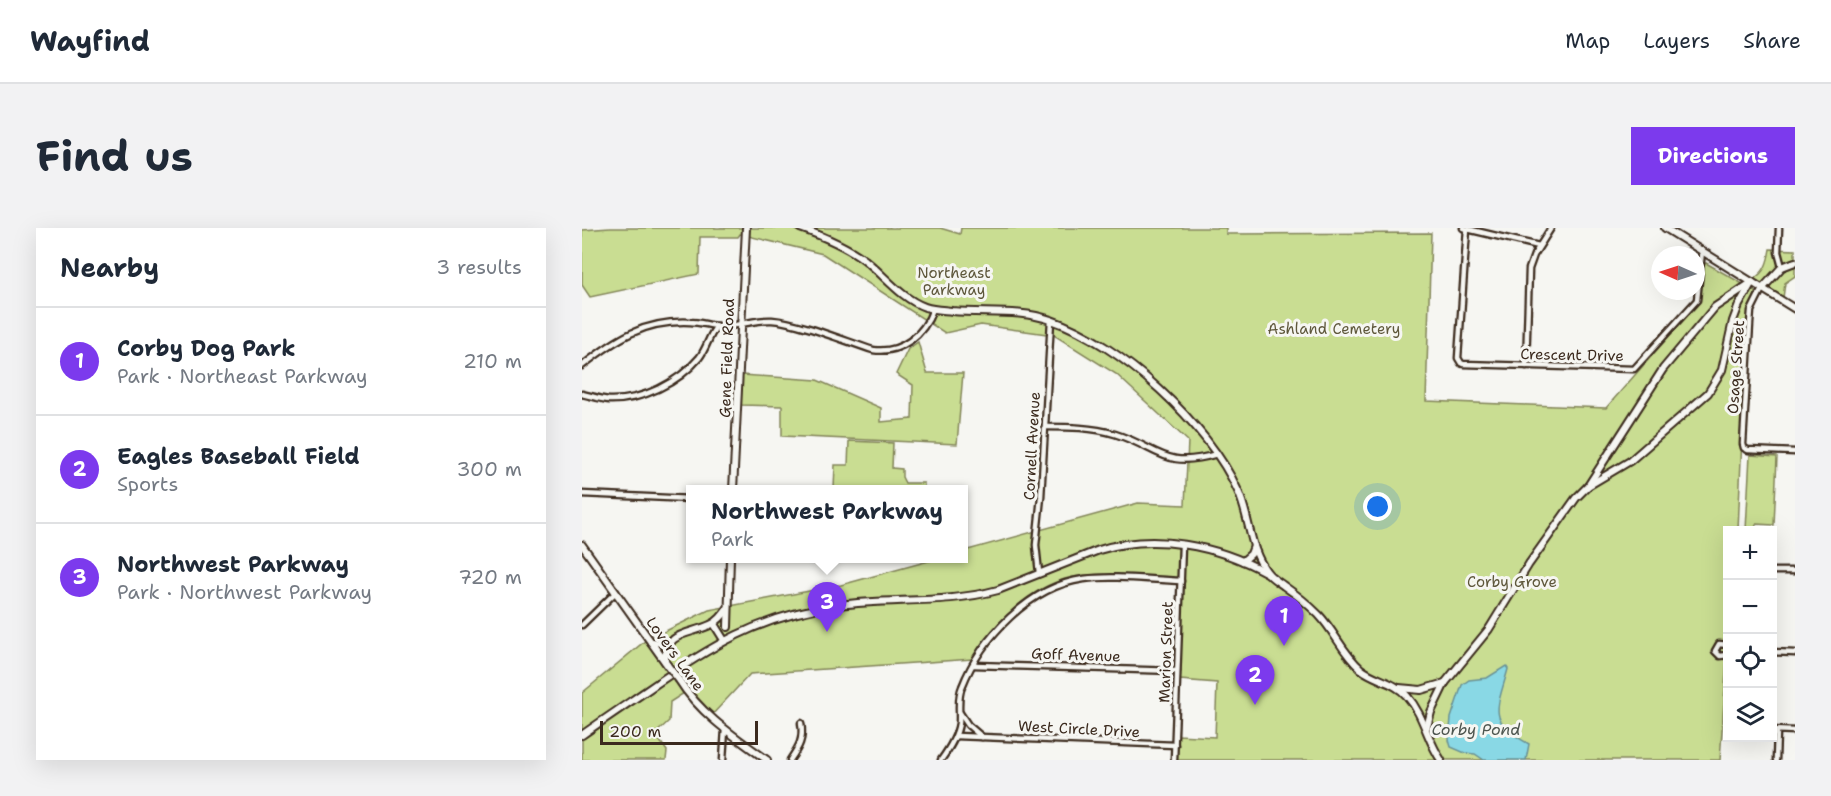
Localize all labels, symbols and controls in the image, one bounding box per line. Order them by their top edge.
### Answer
text: Wayfind [30,22,150,60]
text: Map [1565,27,1610,55]
text: Layers [1643,27,1710,55]
text: Share [1743,27,1801,55]
button: Directions [1631,127,1795,185]
text: Find us [36,128,193,184]
north arrow [1651,246,1705,300]
text: Nearby [60,250,159,285]
text: 3 results [436,254,522,280]
park label: Northeast Parkway [917,263,991,300]
street label: Gene Field Road [715,297,739,418]
park label: Ashland Cemetery [1268,319,1400,339]
street label: Osage Street [1723,320,1749,414]
text: Corby Dog Park [117,334,296,363]
street label: Crescent Drive [1520,344,1624,366]
text: 1 [75,348,84,374]
text: 210 m [463,348,522,374]
text: Park · Northeast Parkway [117,363,368,389]
street label: Cornell Avenue [1019,391,1045,501]
text: Eagles Baseball Field [117,442,360,471]
text: 2 [73,456,87,482]
text: 300 m [456,456,522,482]
text: Sports [117,471,178,497]
popup [686,485,968,563]
your location [1363,492,1392,521]
text: Northwest Parkway [711,497,943,526]
text: Park [711,526,754,552]
map controls [1723,526,1777,742]
button: + [1723,526,1777,580]
text: Northwest Parkway [117,550,349,579]
text: 3 [73,564,87,590]
text: 720 m [458,564,522,590]
park label: Corby Grove [1467,572,1557,592]
text: Park · Northwest Parkway [117,579,372,605]
button: − [1723,580,1777,634]
pin: 3 [808,582,846,632]
pin: 1 [1264,596,1304,646]
street label: Marion Street [1154,601,1178,703]
street label: Lovers Lane [641,613,709,695]
button: locate [1723,634,1777,688]
street label: Goff Avenue [1031,643,1121,667]
pin: 2 [1236,656,1274,705]
button: layers [1723,688,1777,742]
street label: West Circle Drive [1017,716,1141,742]
scale bar [600,718,758,746]
water label: Corby Pond [1431,719,1521,740]
text: 200 m [609,721,661,742]

